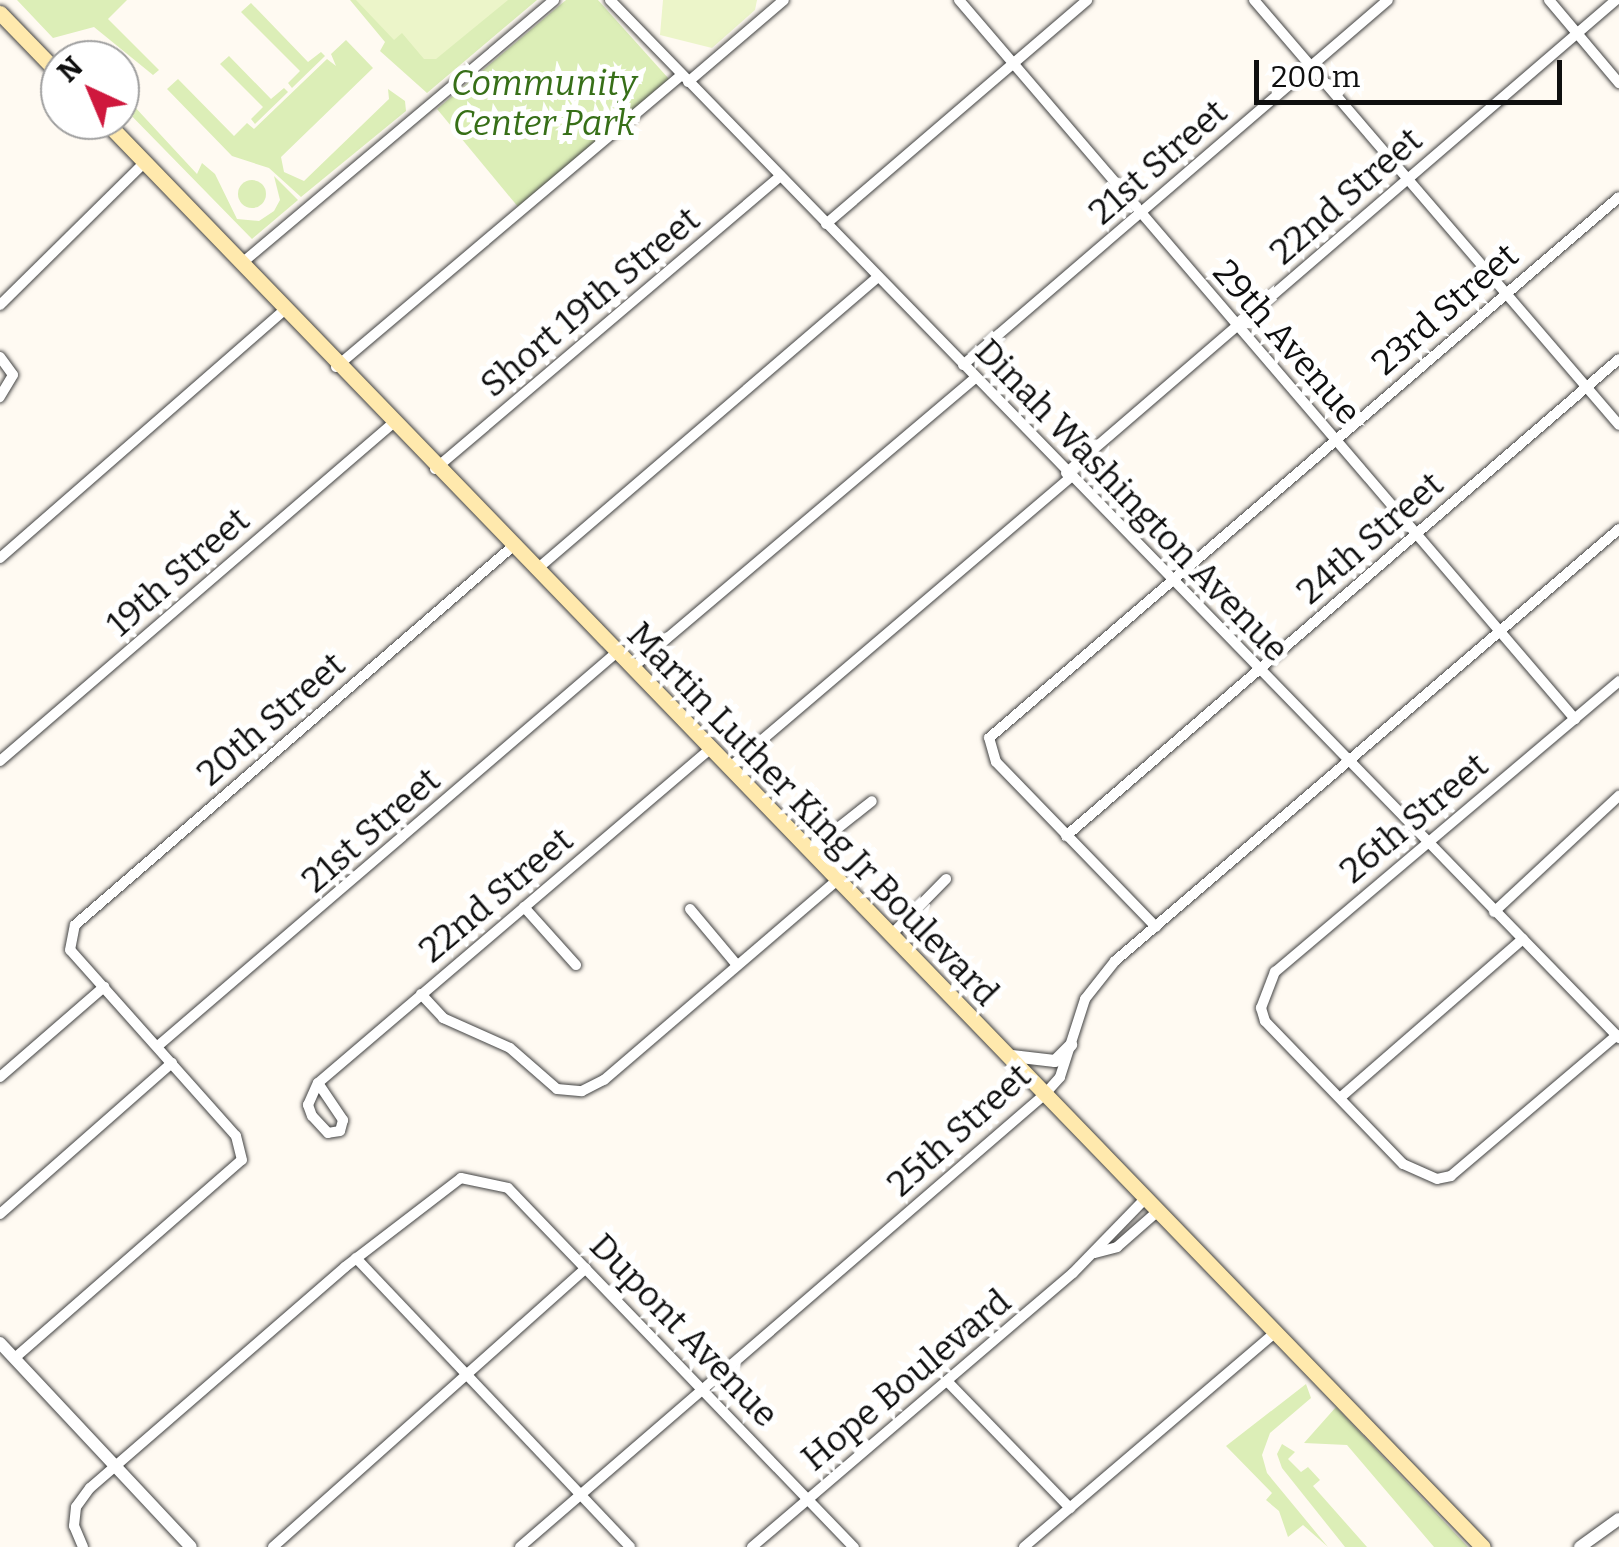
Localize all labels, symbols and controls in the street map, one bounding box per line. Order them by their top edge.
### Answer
north arrow [40,40,140,140]
scale bar [1259,40,1566,102]
text: N [51,50,89,89]
text: 200 m [1271,59,1360,95]
park label: Community Center Park [451,62,637,144]
street label: 21st Street [1081,91,1235,233]
street label: 22nd Street [1262,119,1430,273]
street label: Short 19th Street [472,198,708,406]
street label: 23rd Street [1363,234,1527,384]
street label: 29th Avenue [1204,251,1370,433]
street label: Dinah Washington Avenue [967,330,1297,670]
street label: 24th Street [1289,463,1451,613]
street label: 19th Street [98,499,258,645]
street label: Martin Luther King Jr Boulevard [619,614,1007,1014]
street label: 20th Street [189,644,353,794]
street label: 26th Street [1332,744,1496,892]
street label: 21st Street [294,759,448,901]
street label: 22nd Street [411,819,581,971]
street label: 25th Street [879,1055,1039,1205]
street label: Dupont Avenue [581,1225,787,1435]
street label: Hope Boulevard [793,1281,1019,1479]

